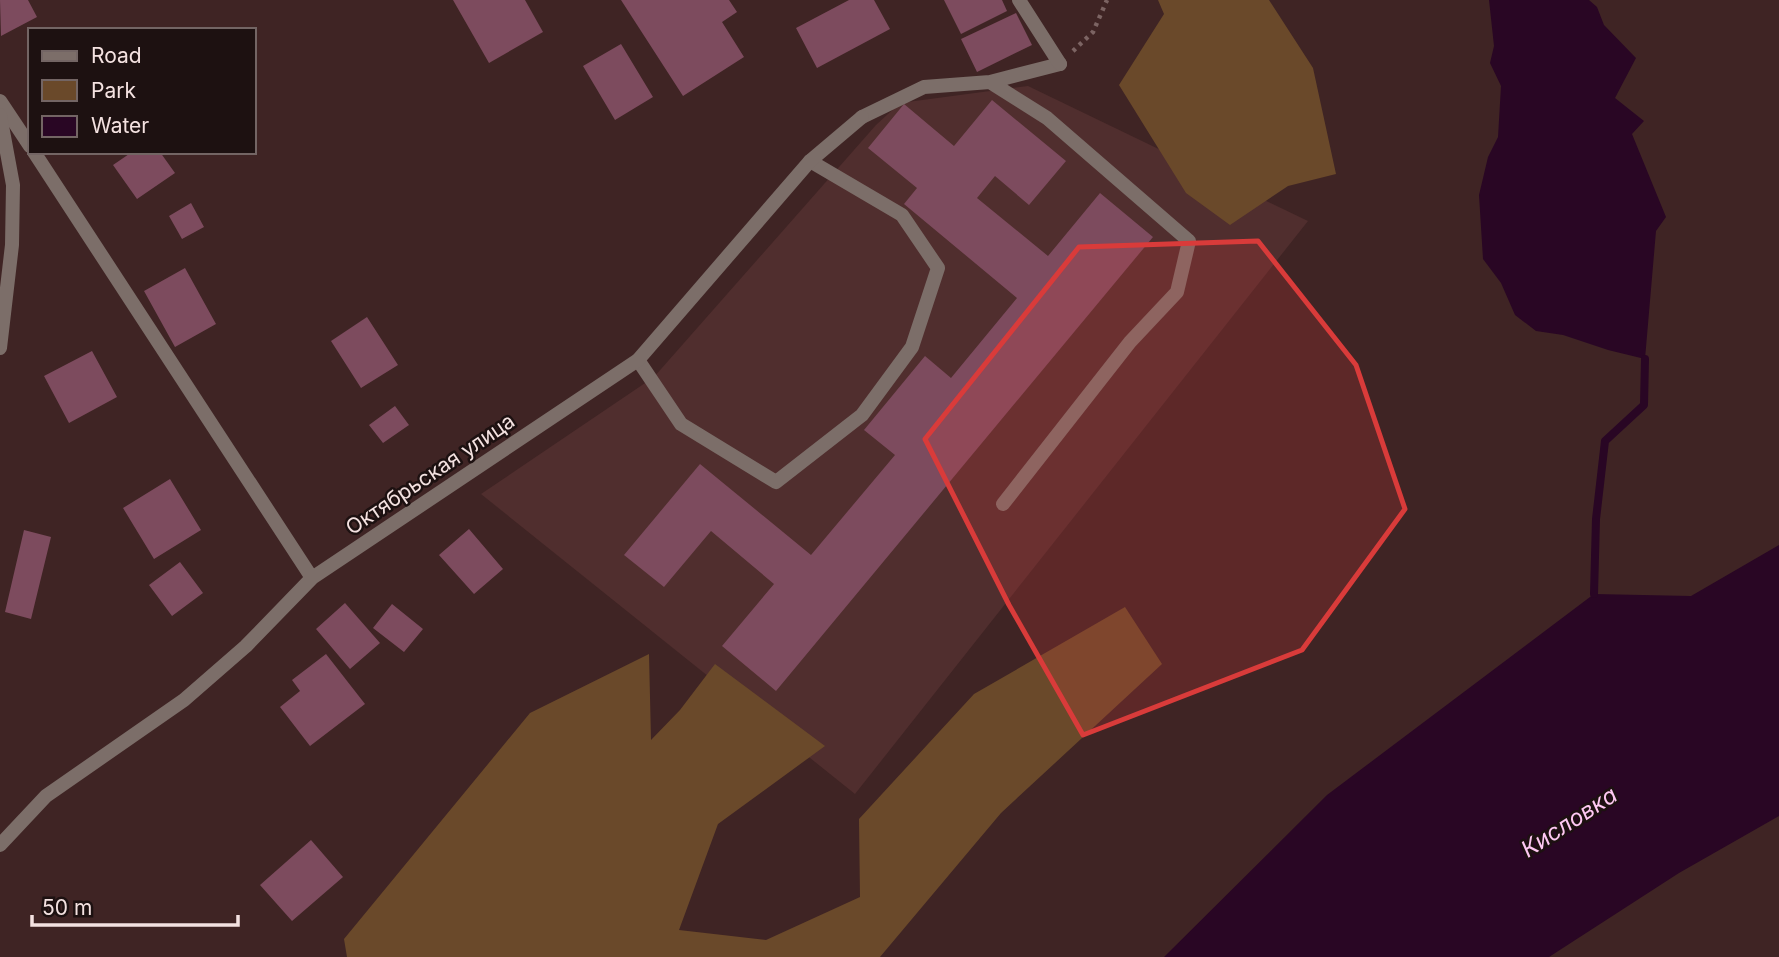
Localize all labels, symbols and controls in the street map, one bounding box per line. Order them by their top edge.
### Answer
legend [28,28,256,154]
text: Road [91,43,142,68]
text: Park [91,78,136,103]
text: Water [91,113,149,138]
street label: Октябрьская улица [341,408,519,540]
water label: Кисловка [1516,781,1622,863]
scale bar [32,884,238,928]
text: 50 m [42,895,92,920]

